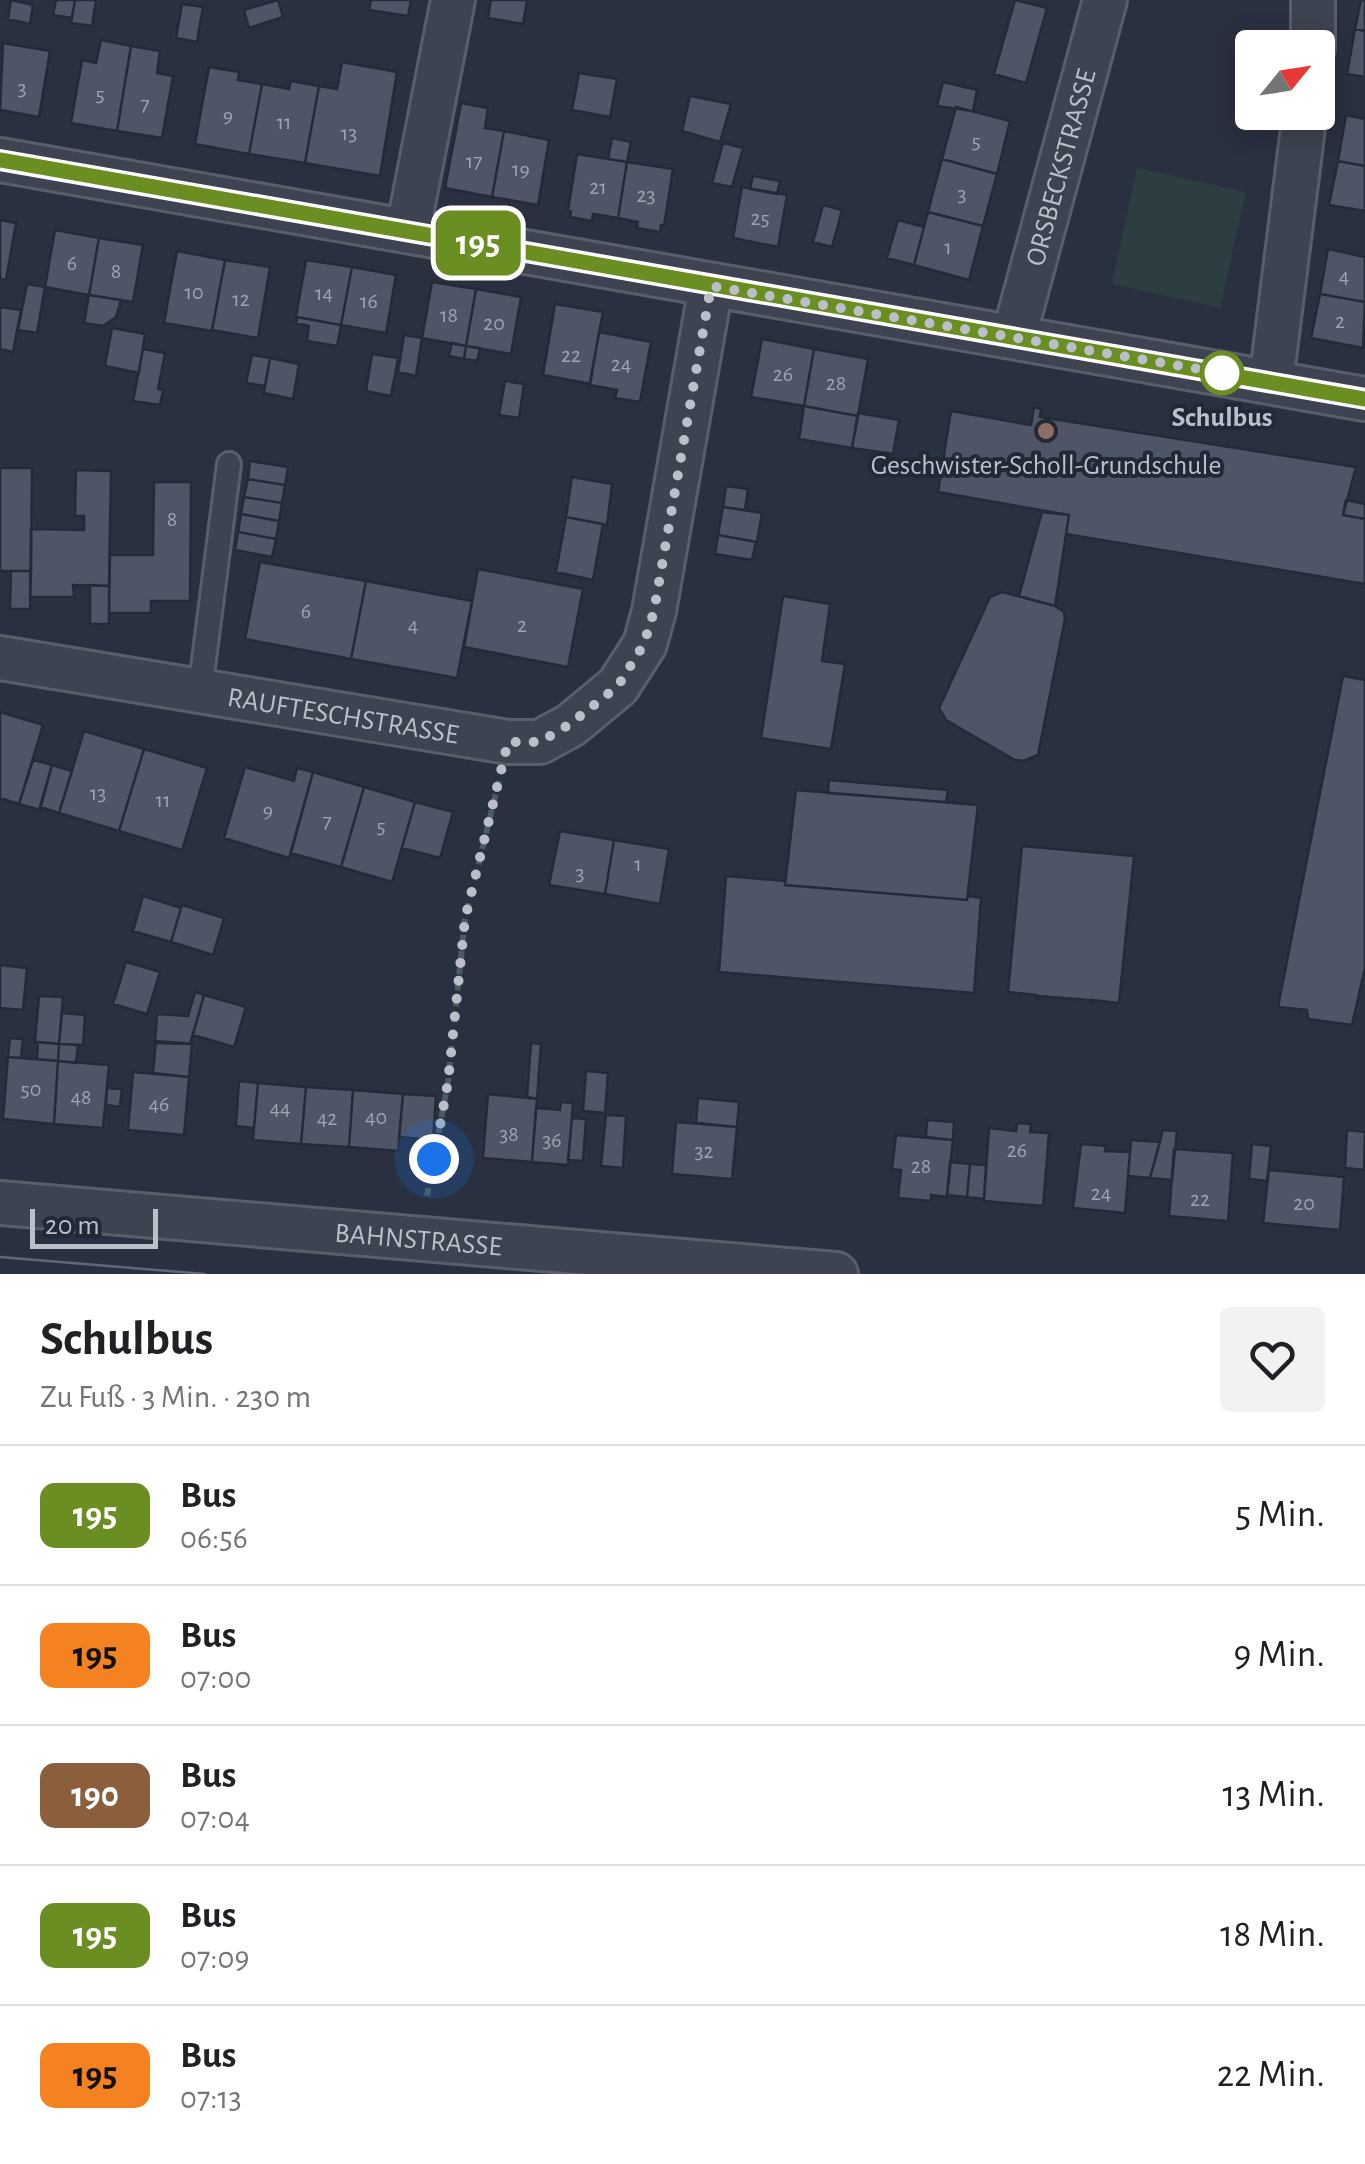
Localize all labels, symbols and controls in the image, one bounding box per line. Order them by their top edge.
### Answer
north arrow [1235,30,1335,130]
map controls [1235,30,1335,130]
street label: ORSBECKSTRASSE [1022,66,1102,269]
house number: 3 [17,77,27,99]
house number: 5 [95,83,105,105]
house number: 7 [140,93,150,115]
house number: 9 [223,104,233,126]
house number: 11 [276,111,292,133]
house number: 13 [341,122,357,144]
house number: 5 [971,130,981,152]
house number: 17 [466,150,482,172]
house number: 19 [512,158,530,180]
house number: 21 [589,176,607,198]
house number: 3 [957,183,967,205]
house number: 23 [636,184,656,206]
house number: 25 [750,207,770,229]
line badge: 195 [420,210,536,276]
text: 195 [456,226,500,261]
house number: 1 [944,236,952,258]
house number: 6 [67,252,77,274]
house number: 8 [111,260,121,282]
house number: 4 [1339,265,1349,287]
house number: 10 [184,281,204,303]
house number: 14 [315,282,333,304]
house number: 12 [232,288,250,310]
house number: 16 [360,290,378,312]
house number: 18 [440,304,458,326]
house number: 2 [1335,310,1345,332]
house number: 20 [483,312,505,334]
house number: 22 [561,344,581,366]
marker: Schulbus [1201,352,1243,394]
house number: 24 [611,353,631,375]
house number: 26 [773,363,793,385]
house number: 28 [826,372,846,394]
place label: Schulbus [1171,404,1273,432]
marker: Geschwister-Scholl-Grundschule [1035,420,1057,442]
place label: Geschwister-Scholl-Grundschule [871,452,1221,480]
house number: 8 [167,508,177,530]
house number: 6 [301,600,311,622]
house number: 4 [408,614,418,636]
house number: 2 [517,614,527,636]
street label: RAUFTESCHSTRASSE [225,684,461,750]
house number: 13 [90,782,106,804]
house number: 11 [155,789,171,811]
house number: 9 [263,799,273,821]
house number: 7 [322,810,332,832]
house number: 5 [376,815,386,837]
house number: 1 [634,853,642,875]
house number: 3 [575,862,585,884]
house number: 50 [21,1078,41,1100]
house number: 48 [70,1086,92,1108]
house number: 46 [149,1093,169,1115]
house number: 44 [269,1097,291,1119]
house number: 40 [365,1106,387,1128]
house number: 42 [317,1107,337,1129]
house number: 38 [499,1123,519,1145]
house number: 36 [542,1129,562,1151]
your location [409,1134,459,1184]
house number: 26 [1007,1139,1027,1161]
house number: 32 [694,1140,714,1162]
house number: 28 [911,1155,931,1177]
house number: 24 [1091,1182,1111,1204]
house number: 22 [1190,1188,1210,1210]
house number: 20 [1293,1192,1315,1214]
scale bar [30,1204,158,1248]
text: 20 m [45,1212,100,1240]
street label: BAHNSTRASSE [334,1219,503,1262]
button: heart [1220,1307,1325,1412]
text: Schulbus [40,1316,213,1364]
text: Zu Fuß · 3 Min. · 230 m [40,1381,311,1413]
text: Bus [180,1477,236,1515]
text: 5 Min. [1235,1496,1325,1534]
text: 195 [73,1498,117,1533]
text: 06:56 [180,1522,248,1554]
text: Bus [180,1617,236,1655]
text: 9 Min. [1233,1636,1325,1674]
text: 195 [73,1638,117,1673]
text: 07:00 [180,1662,251,1694]
text: Bus [180,1757,236,1795]
text: 13 Min. [1223,1776,1325,1814]
text: 190 [71,1778,119,1813]
text: 07:04 [180,1802,250,1834]
text: Bus [180,1897,236,1935]
text: 18 Min. [1220,1916,1325,1954]
text: 195 [73,1918,117,1953]
text: 07:09 [180,1942,250,1974]
text: Bus [180,2037,236,2075]
text: 22 Min. [1217,2056,1325,2094]
text: 195 [73,2058,117,2093]
text: 07:13 [180,2082,242,2114]

